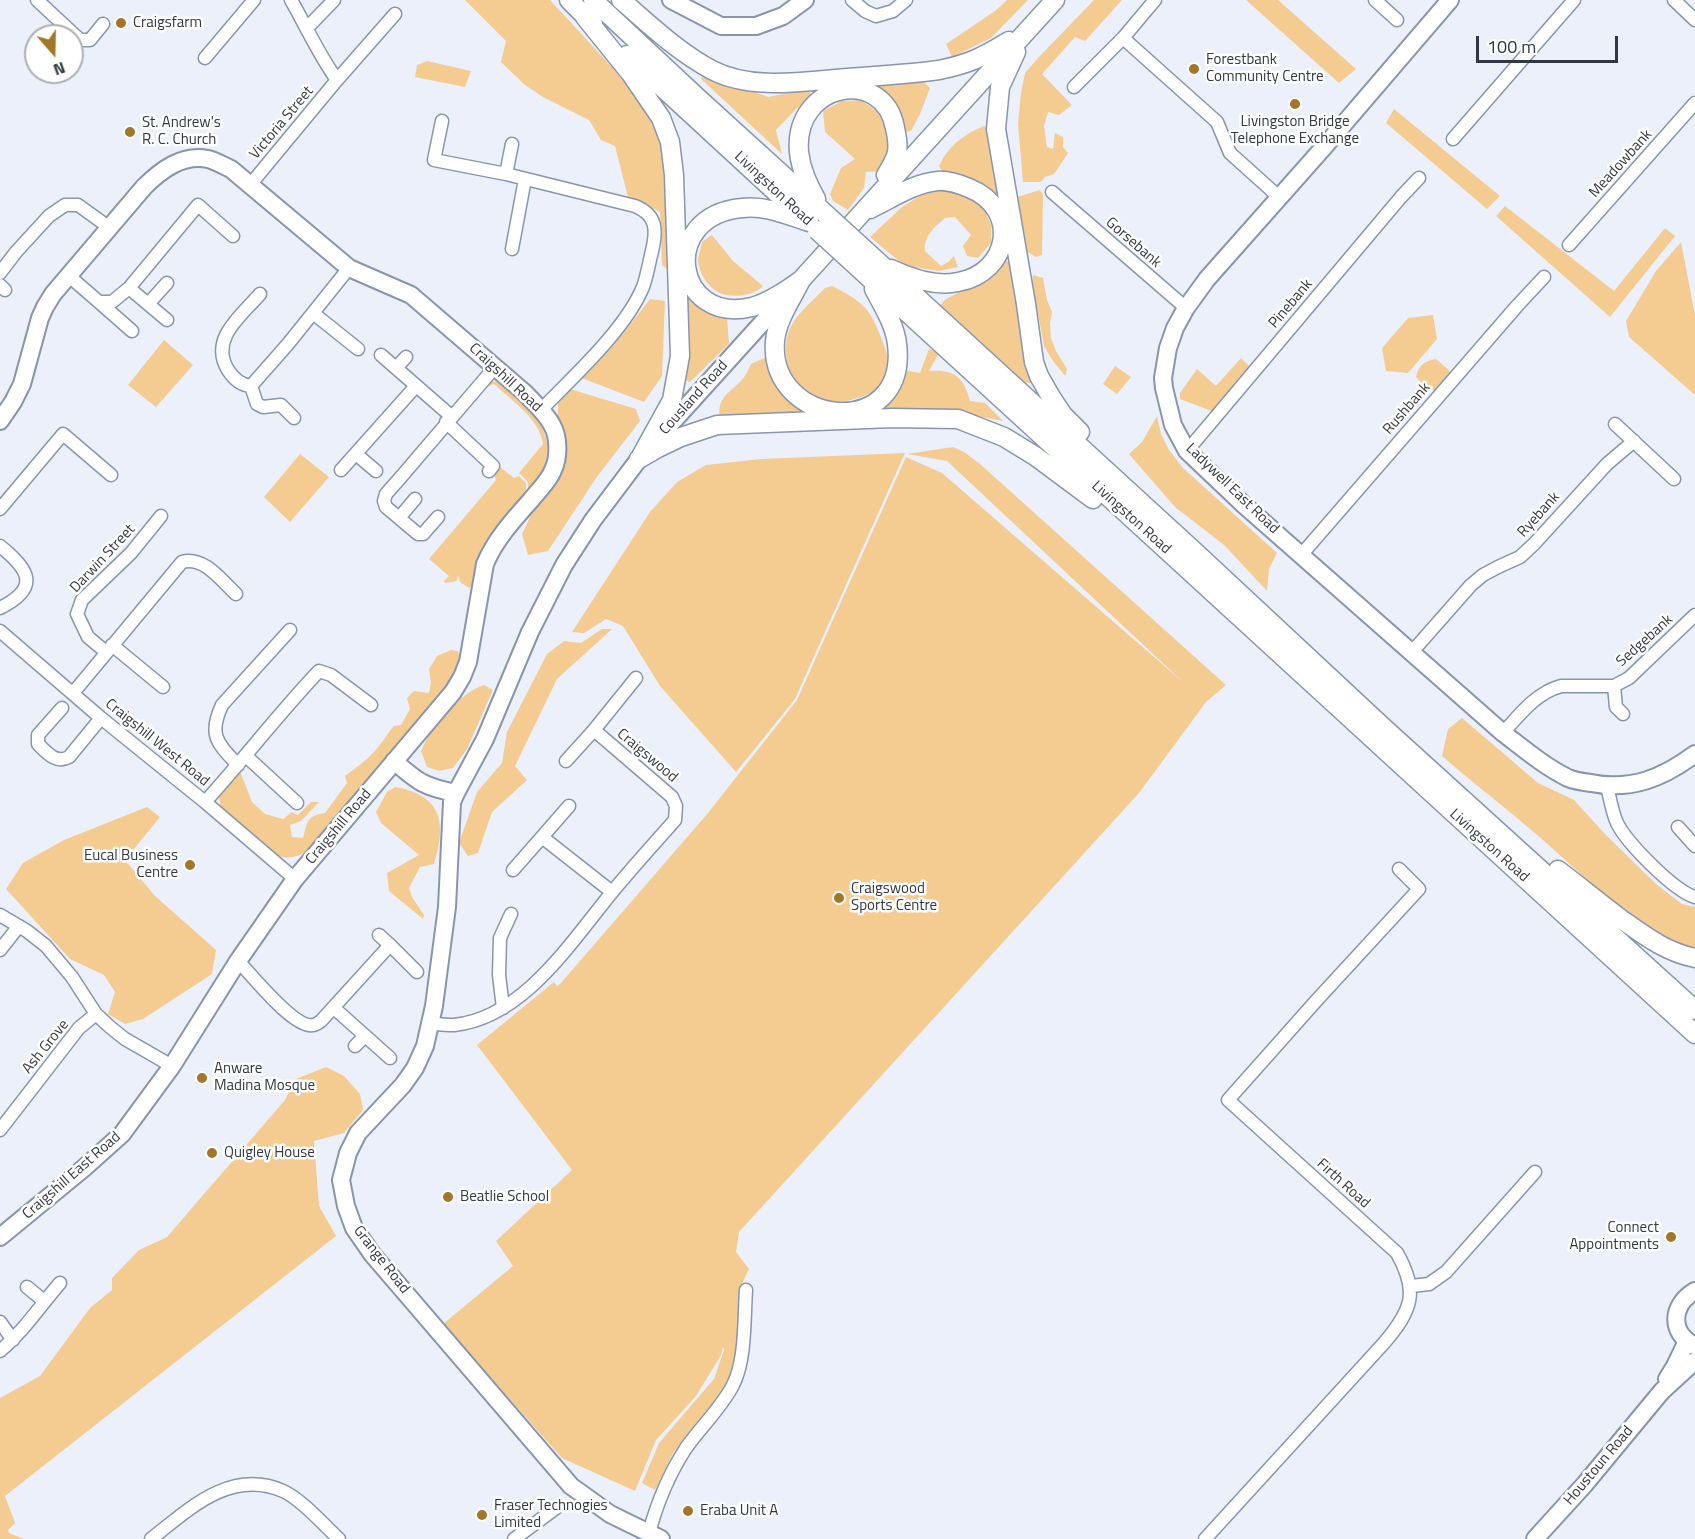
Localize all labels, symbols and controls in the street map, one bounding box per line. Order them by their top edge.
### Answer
place label: Craigsfarm [133,14,202,32]
marker: Craigsfarm [114,16,128,30]
north arrow [24,24,84,84]
scale bar [1479,24,1622,62]
text: 100 m [1487,33,1536,60]
place label: Forestbank Community Centre [1206,51,1324,86]
text: N [50,56,69,82]
marker: Forestbank Community Centre [1187,62,1201,76]
street label: Victoria Street [246,83,318,163]
marker: Livingston Bridge Telephone Exchange [1288,97,1302,111]
place label: Livingston Bridge Telephone Exchange [1231,113,1359,148]
place label: St. Andrew's R. C. Church [142,114,221,149]
marker: St. Andrew's R. C. Church [123,125,137,139]
street label: Meadowbank [1586,126,1656,202]
street label: Livingston Road [730,148,816,230]
street label: Gorsebank [1102,214,1164,272]
street label: Pinebank [1265,276,1317,332]
street label: Craigshill Road [465,340,545,416]
street label: Cousland Road [656,357,732,439]
street label: Rushbank [1380,379,1434,439]
street label: Ladywell East Road [1182,440,1282,538]
street label: Livingston Road [1088,478,1174,558]
street label: Ryebank [1514,489,1564,541]
street label: Darwin Street [67,521,139,597]
street label: Sedgebank [1613,611,1677,671]
street label: Craigshill West Road [101,695,213,791]
street label: Craigswood [613,725,681,787]
street label: Craigshill Road [302,786,376,868]
street label: Livingston Road [1446,806,1532,886]
place label: Eucal Business Centre [84,847,178,882]
marker: Eucal Business Centre [183,858,197,872]
place label: Craigswood Sports Centre [851,880,937,915]
marker: Craigswood Sports Centre [832,891,846,905]
street label: Ash Grove [19,1016,73,1078]
place label: Anware Madina Mosque [214,1060,315,1095]
marker: Anware Madina Mosque [195,1071,209,1085]
street label: Craigshill East Road [19,1128,125,1224]
place label: Quigley House [224,1144,315,1162]
marker: Quigley House [205,1146,219,1160]
street label: Firth Road [1313,1155,1373,1213]
place label: Beatlie School [460,1188,549,1206]
marker: Beatlie School [441,1190,455,1204]
place label: Connect Appointments [1569,1219,1659,1254]
street label: Grange Road [349,1223,413,1297]
marker: Connect Appointments [1664,1230,1678,1244]
street label: Houstoun Road [1561,1423,1637,1509]
place label: Fraser Technogies Limited [494,1497,608,1532]
place label: Eraba Unit A [700,1502,778,1520]
marker: Eraba Unit A [681,1504,695,1518]
marker: Fraser Technogies Limited [475,1508,489,1522]

